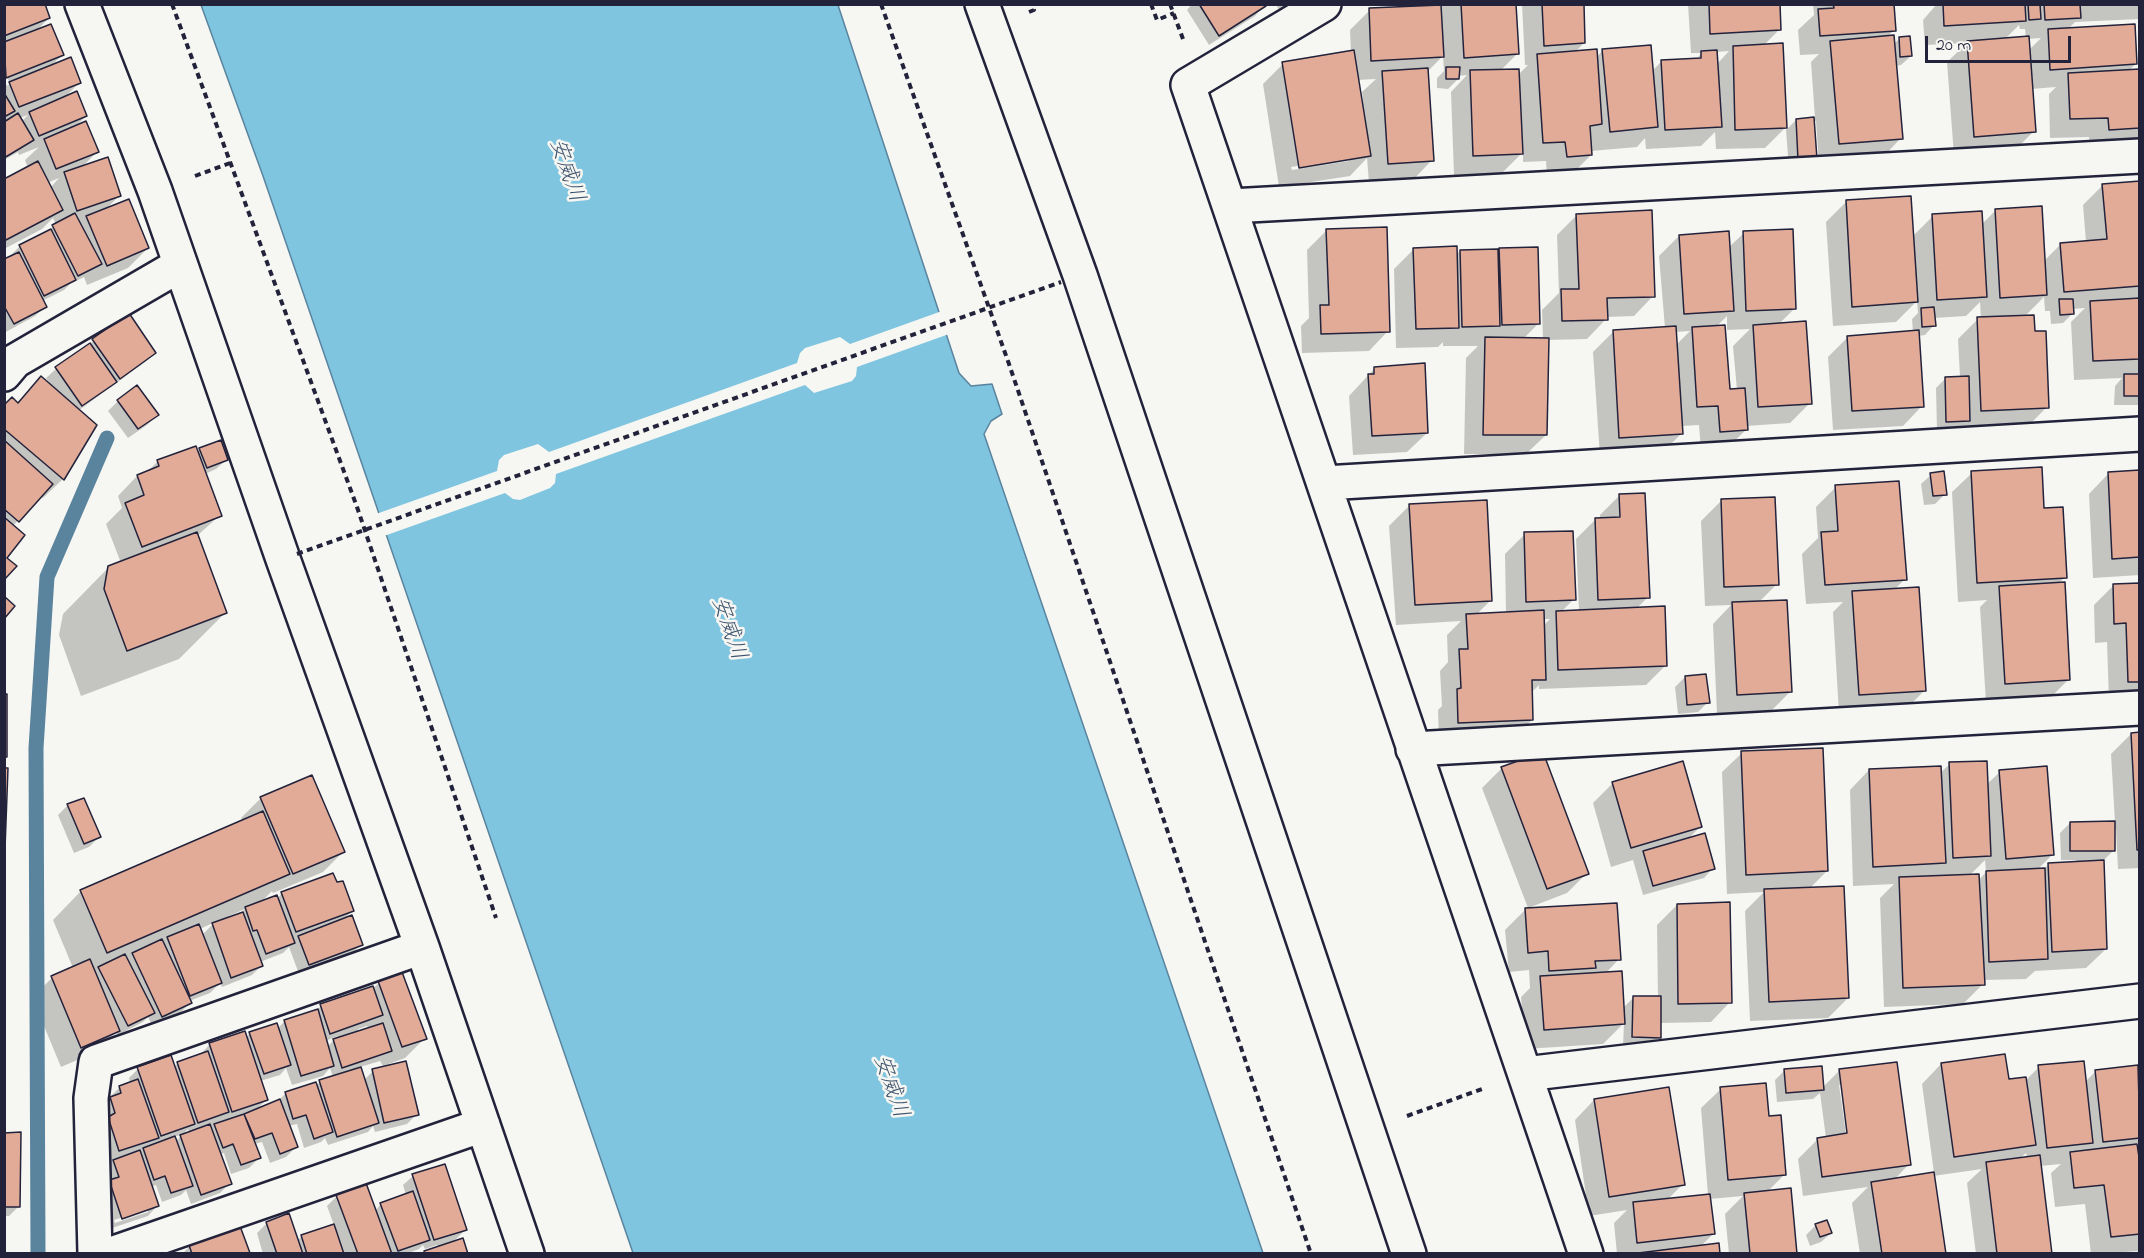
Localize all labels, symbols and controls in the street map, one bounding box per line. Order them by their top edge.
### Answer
scale bar [1928,24,2074,62]
text: 20 m [1936,33,1971,59]
water label: 安威川 [542,136,588,206]
water label: 安威川 [704,594,750,664]
water label: 安威川 [866,1052,912,1122]

